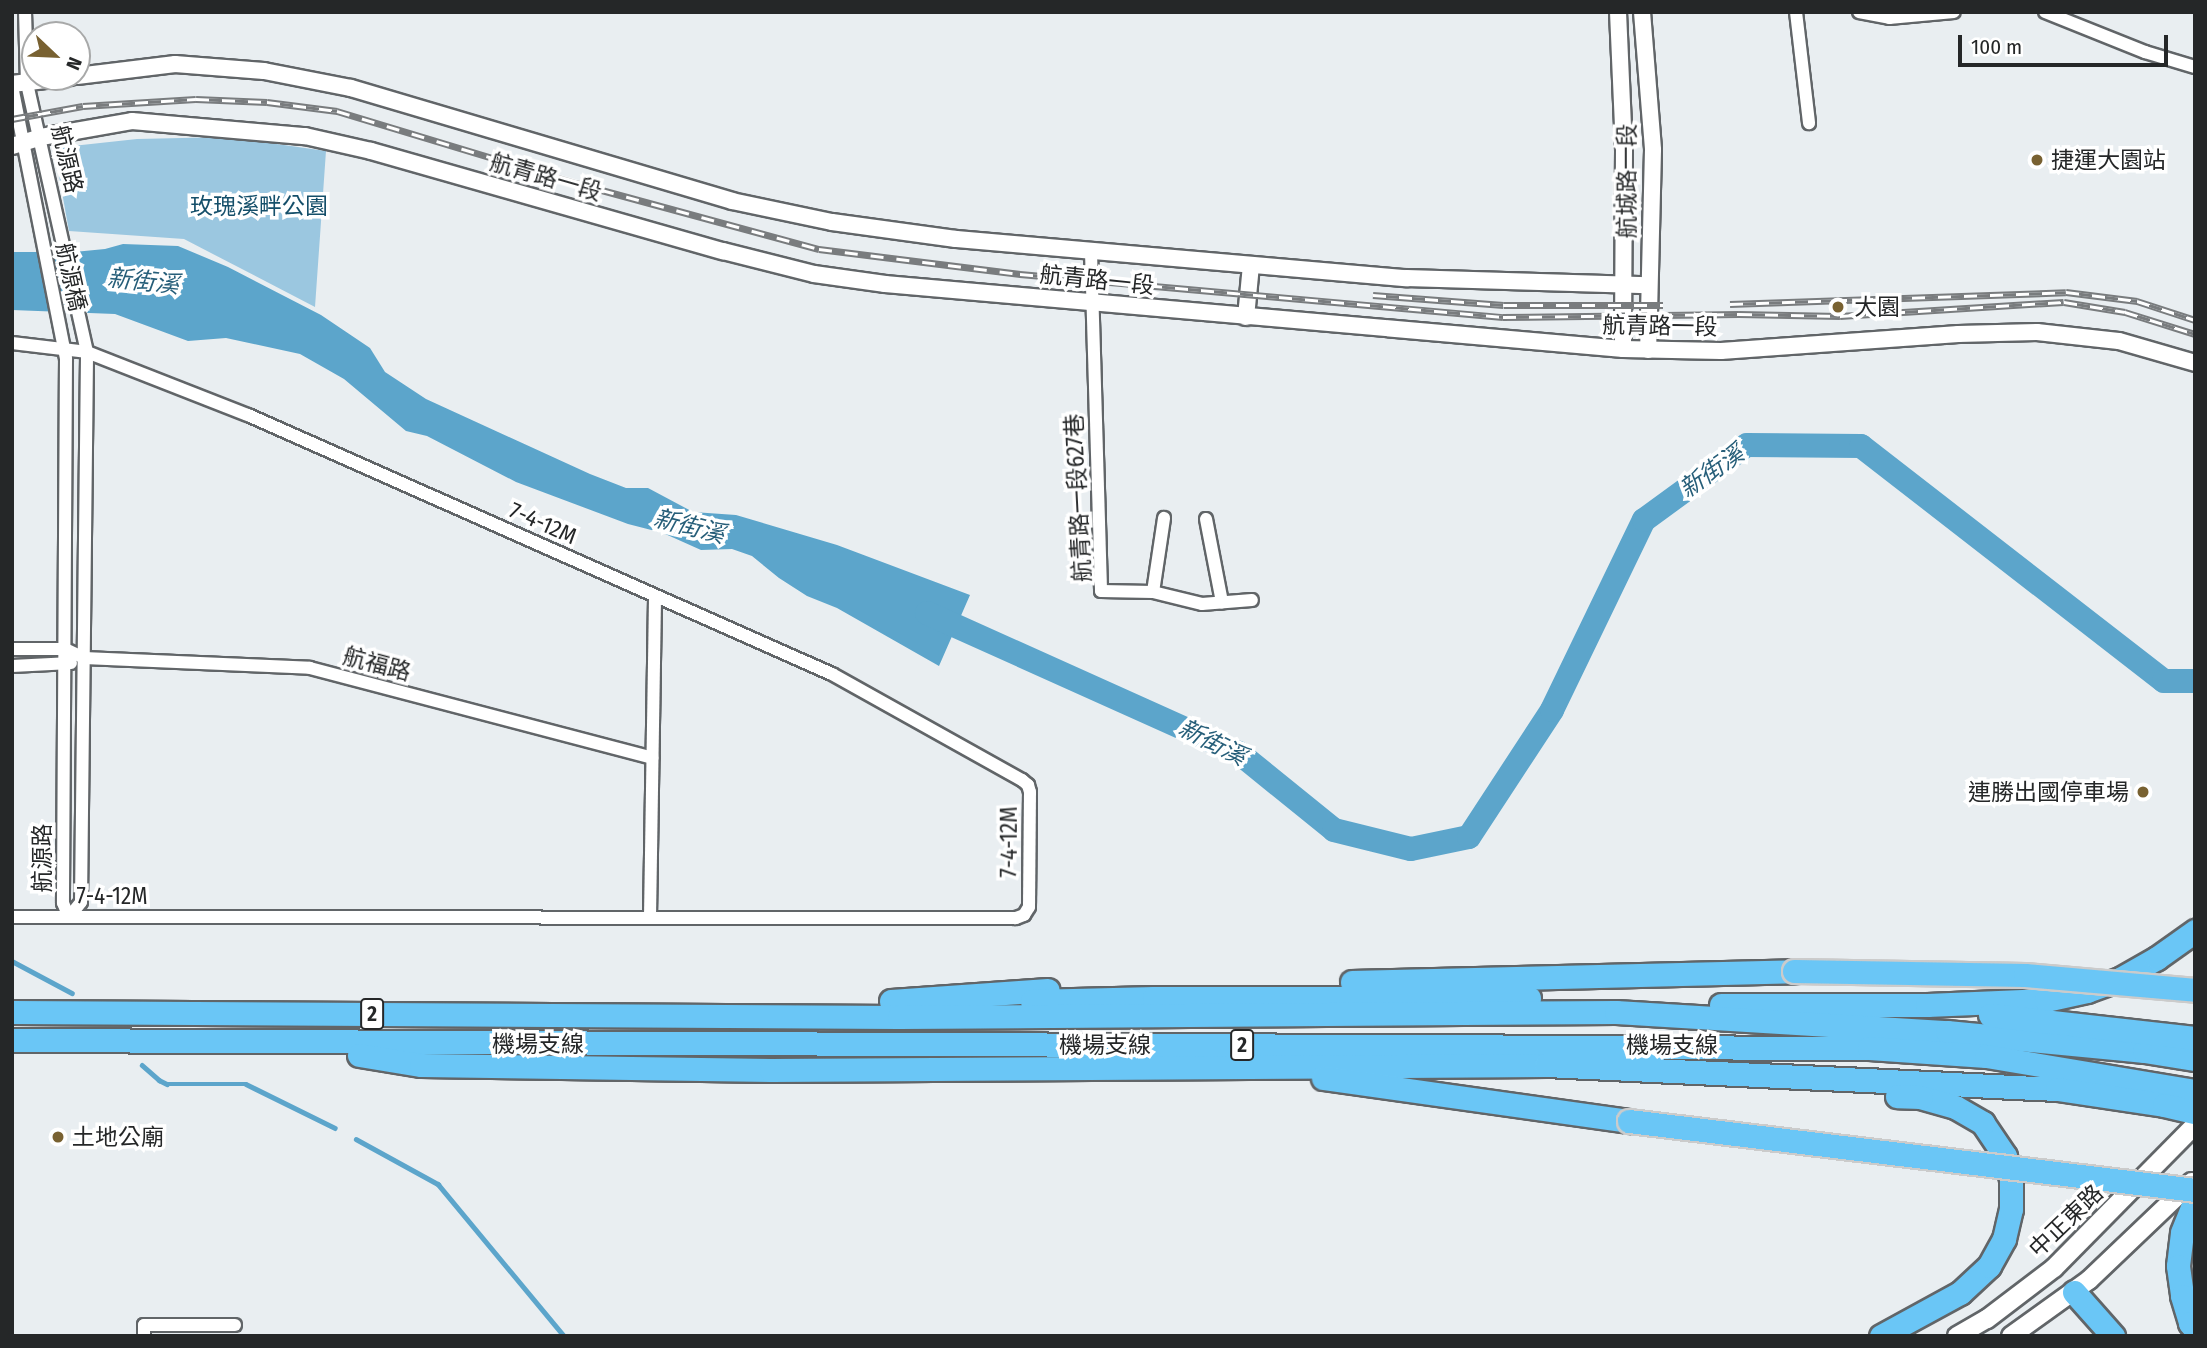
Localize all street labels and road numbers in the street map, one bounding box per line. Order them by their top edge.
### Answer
street label: 航源路 [46,122,88,196]
street label: 航城路一段 [1613,124,1641,238]
street label: 航青路一段 [487,148,605,206]
street label: 航源橋 [50,240,92,314]
street label: 航青路一段 [1038,260,1156,300]
street label: 航青路一段 [1602,311,1718,341]
street label: 航青路一段627巷 [1060,413,1096,583]
street label: 7-4-12M [505,496,581,550]
street label: 航福路 [340,642,414,686]
street label: 7-4-12M [995,806,1023,878]
street label: 航源路 [28,824,56,892]
street label: 7-4-12M [76,882,148,910]
road number: 2 [360,996,384,1032]
road number: 2 [1230,1028,1254,1062]
street label: 機場支線 [492,1030,584,1058]
street label: 機場支線 [1059,1031,1151,1059]
street label: 機場支線 [1626,1031,1718,1059]
street label: 中正東路 [2023,1179,2109,1263]

